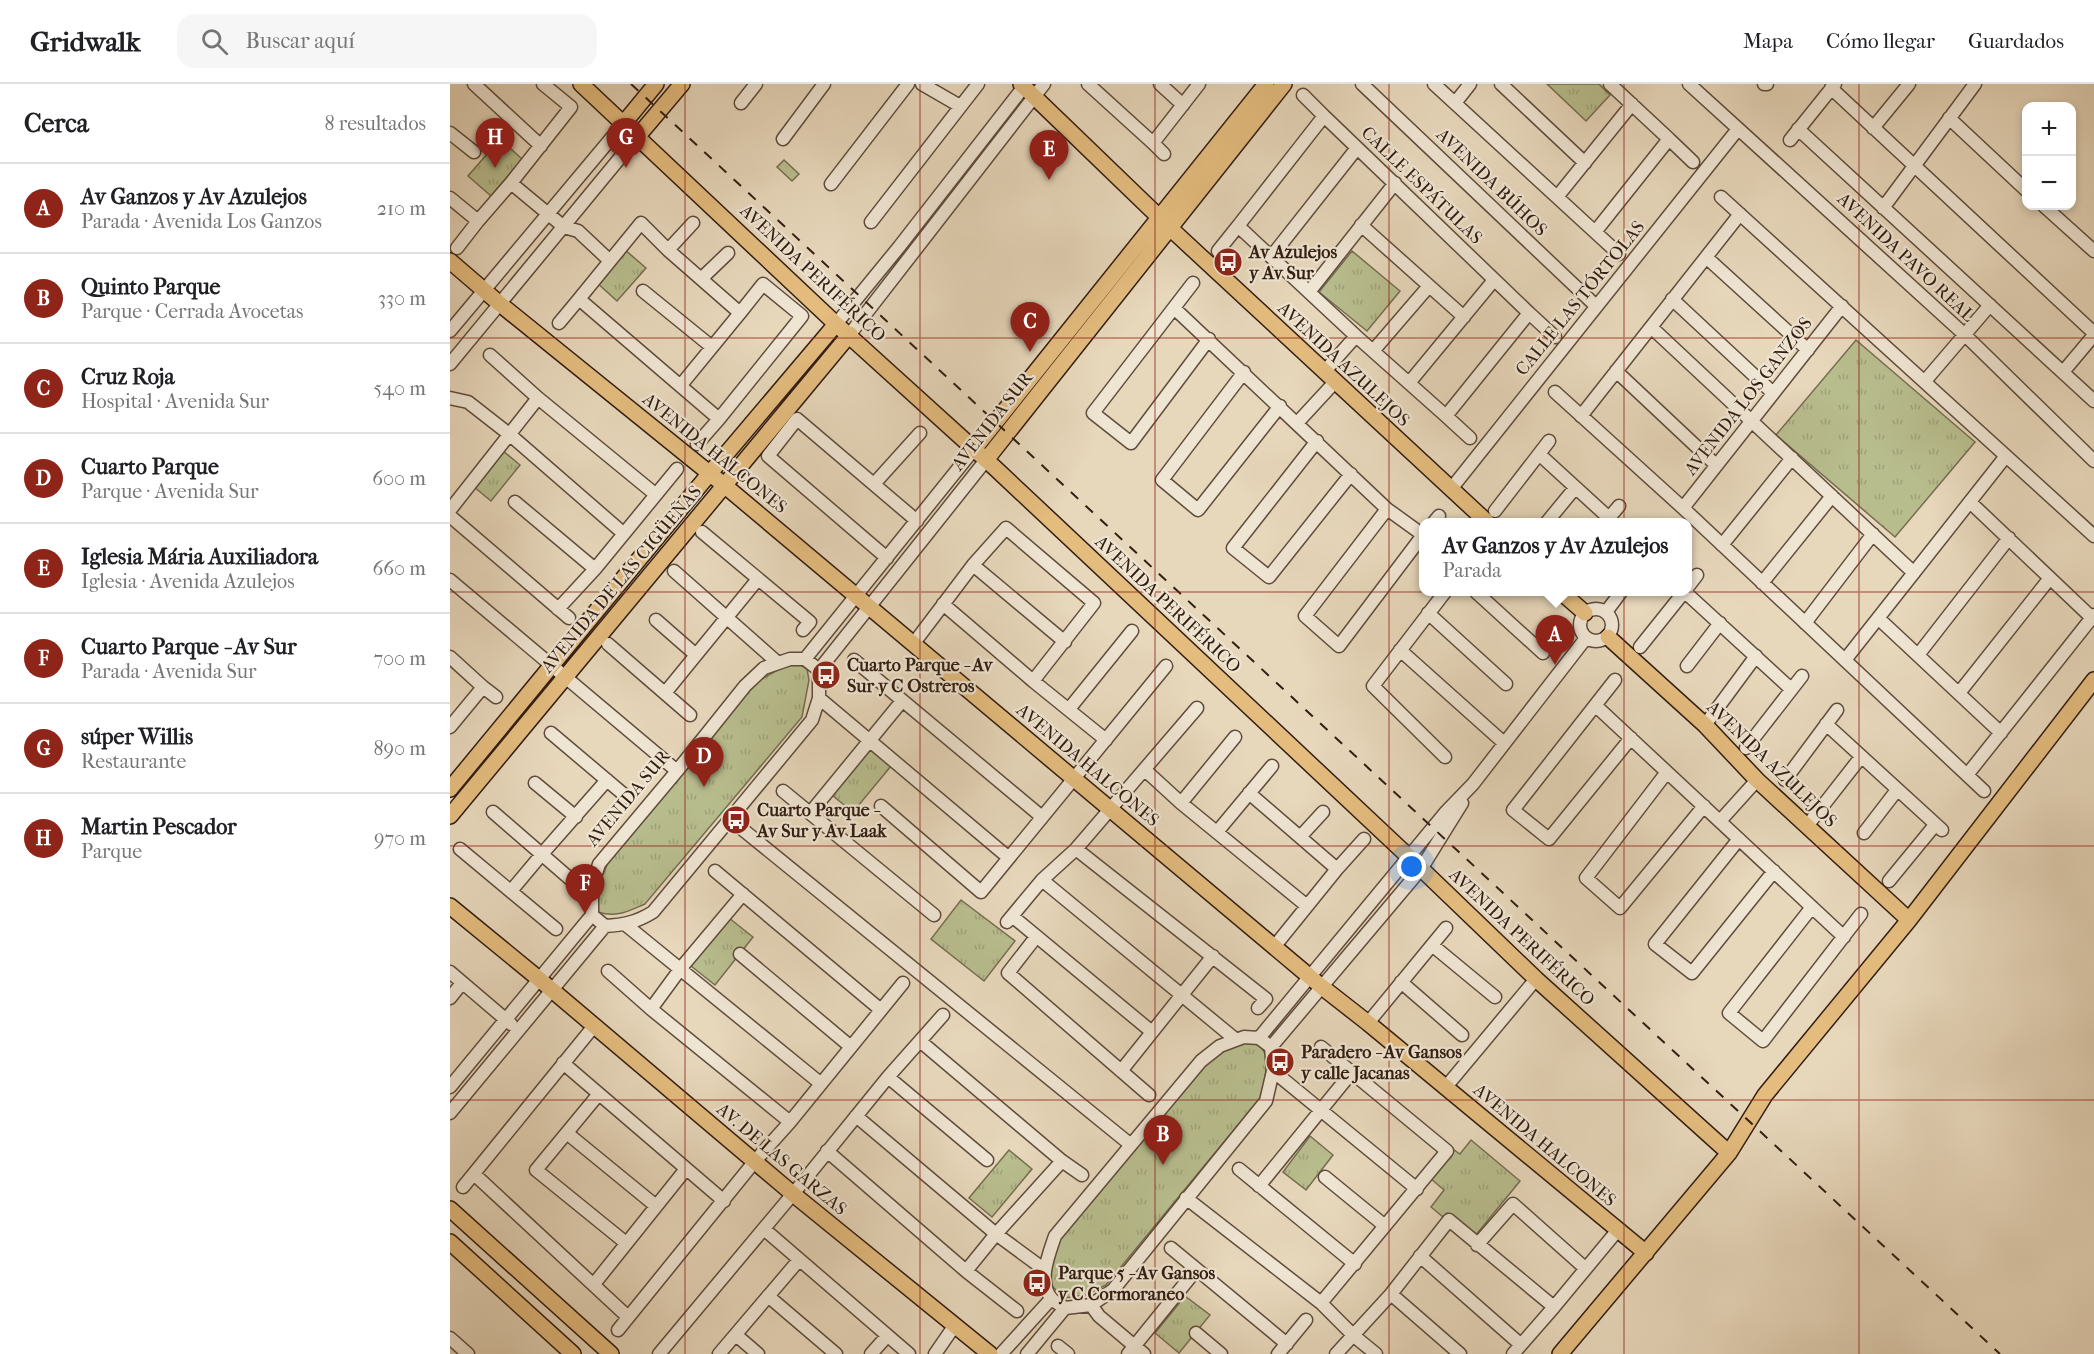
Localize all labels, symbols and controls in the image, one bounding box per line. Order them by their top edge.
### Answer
search box [177,14,597,68]
text: Gridwalk [30,25,141,58]
icon: search [198,25,231,58]
text: Buscar aquí [246,28,355,54]
text: Mapa [1743,29,1793,53]
text: Cómo llegar [1826,29,1935,53]
text: Guardados [1968,29,2064,53]
map controls [2022,102,2076,210]
button: + [2022,102,2076,156]
text: Cerca [24,108,89,139]
text: 8 resultados [324,112,426,135]
pin: H [476,118,514,168]
pin: G [606,118,645,168]
street label: CALLE ESPÁTULAS [1357,121,1487,249]
street label: AVENIDA BÚHOS [1431,123,1552,241]
pin: E [1030,130,1068,180]
button: − [2022,156,2076,210]
text: Av Ganzos y Av Azulejos [81,184,307,210]
street label: AVENIDA PAVO REAL [1832,188,1979,326]
text: A [37,197,50,220]
text: 210 m [377,197,426,220]
street label: AVENIDA PERIFÉRICO [735,199,891,346]
text: Parada · Avenida Los Ganzos [81,210,322,233]
street label: CALLE LAS TÓRTOLAS [1510,215,1649,380]
place label: Av Azulejos y Av Sur [1248,242,1337,284]
bus stop icon: Av Azulejos y Av Sur [1212,246,1244,278]
text: Quinto Parque [81,274,220,300]
text: B [37,287,50,310]
text: 330 m [378,287,426,310]
street label: AVENIDA AZULEJOS [1273,297,1414,431]
text: Parque · Cerrada Avocetas [81,300,303,323]
pin: C [1010,302,1050,352]
street label: AVENIDA LOS GANZOS [1680,313,1817,480]
text: Cruz Roja [81,364,175,390]
street label: AVENIDA SUR [947,367,1038,476]
text: C [37,377,50,400]
text: 540 m [374,377,426,400]
street label: AVENIDA HALCONES [638,388,791,518]
text: Hospital · Avenida Sur [81,390,269,413]
text: Cuarto Parque [81,454,219,480]
text: D [36,467,51,490]
text: 600 m [372,467,426,490]
text: Parque · Avenida Sur [81,480,259,503]
street label: AVENIDA DE LAS CIGÜEÑAS [535,481,706,678]
popup [1419,518,1692,596]
street label: AVENIDA PERIFÉRICO [1090,530,1246,677]
text: Av Ganzos y Av Azulejos [1443,533,1668,559]
text: Iglesia Mária Auxiliadora [81,544,318,570]
text: E [37,557,50,580]
text: 660 m [372,557,426,580]
text: Parada [1443,559,1502,582]
text: Iglesia · Avenida Azulejos [81,570,295,593]
pin: A [1536,616,1574,665]
text: Cuarto Parque - Av Sur [81,634,297,660]
text: F [38,647,49,670]
text: 700 m [373,647,426,670]
place label: Cuarto Parque - Av Sur y C Ostreros [847,655,993,697]
bus stop icon: Cuarto Parque - Av Sur y C Ostreros [810,659,842,691]
text: Parada · Avenida Sur [81,660,257,683]
street label: AVENIDA AZULEJOS [1702,696,1841,832]
street label: AVENIDA HALCONES [1011,699,1163,831]
text: súper Willis [81,724,193,750]
text: G [36,737,51,760]
text: 890 m [374,737,426,760]
pin: D [684,738,724,787]
street label: AVENIDA SUR [581,745,675,851]
text: Restaurante [81,750,186,773]
place label: Cuarto Parque - Av Sur y Av Laak [756,800,887,842]
bus stop icon: Cuarto Parque - Av Sur y Av Laak [720,804,752,836]
text: Martin Pescador [81,814,237,840]
text: H [36,827,51,850]
text: 970 m [374,827,426,850]
text: Parque [81,840,142,863]
your location [1397,852,1426,881]
street label: AVENIDA PERIFÉRICO [1444,863,1600,1010]
pin: F [566,864,604,914]
place label: Paradero - Av Gansos y calle Jacanas [1301,1042,1462,1084]
bus stop icon: Paradero - Av Gansos y calle Jacanas [1264,1046,1296,1078]
street label: AVENIDA HALCONES [1468,1079,1620,1211]
street label: AV. DE LAS GARZAS [712,1098,851,1220]
pin: B [1144,1116,1182,1165]
place label: Parque 5 - Av Gansos y C Cormoraneo [1058,1263,1215,1305]
bus stop icon: Parque 5 - Av Gansos y C Cormoraneo [1021,1267,1053,1299]

